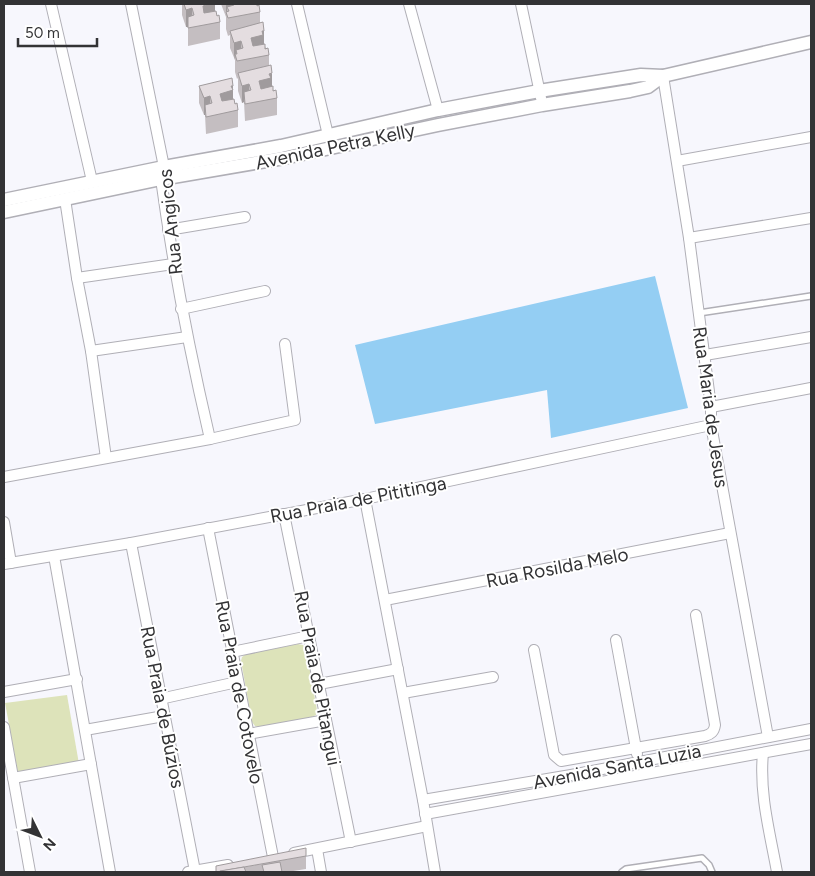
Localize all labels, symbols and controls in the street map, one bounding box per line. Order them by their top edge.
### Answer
scale bar [18,15,96,47]
text: 50 m [25,24,60,42]
street label: Avenida Petra Kelly [253,118,417,175]
street label: Rua Angicos [154,168,187,276]
street label: Rua Maria de Jesus [688,325,733,489]
street label: Rua Praia de Pititinga [268,471,448,528]
street label: Rua Rosilda Melo [484,542,630,593]
street label: Rua Praia de Pitangui [289,589,346,768]
street label: Rua Praia de Cotovelo [210,598,269,786]
street label: Rua Praia de Búzios [136,624,190,790]
street label: Avenida Santa Luzia [531,739,703,794]
north arrow [15,811,65,861]
text: N [39,835,59,854]

